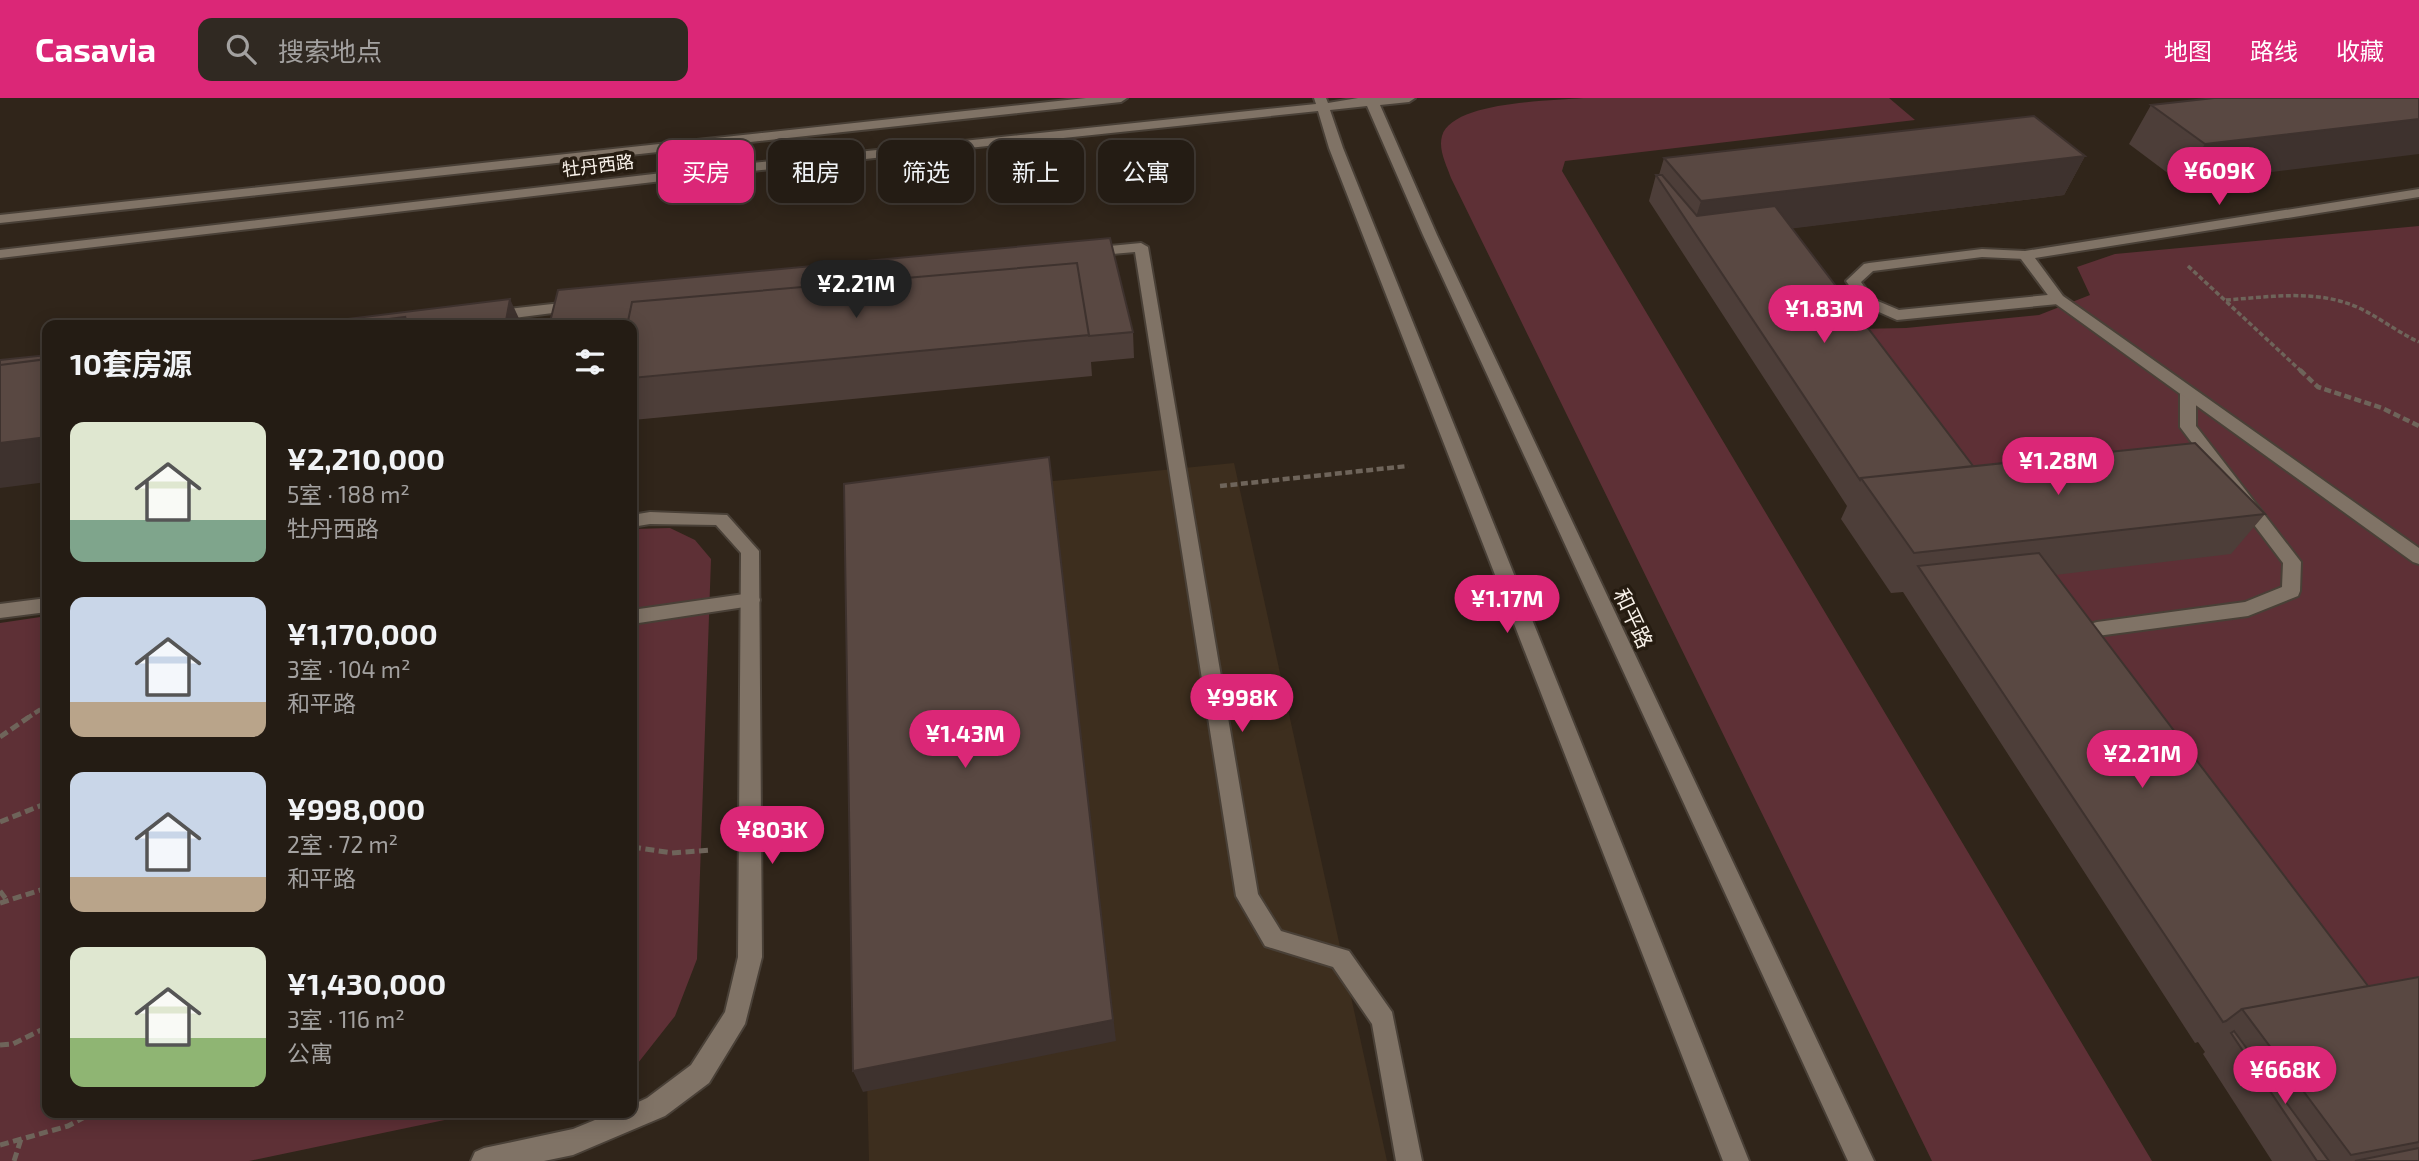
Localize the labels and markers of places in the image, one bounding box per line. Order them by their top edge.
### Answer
pin: ¥609K [2170,148,2268,207]
pin: ¥2.21M [799,260,913,320]
pin: ¥1.83M [1767,286,1881,345]
pin: ¥1.28M [2001,438,2115,497]
pin: ¥1.17M [1450,575,1564,635]
pin: ¥998K [1193,674,1291,734]
pin: ¥1.43M [908,710,1022,770]
pin: ¥2.21M [2085,730,2199,790]
pin: ¥803K [723,806,821,866]
pin: ¥668K [2236,1046,2334,1106]

